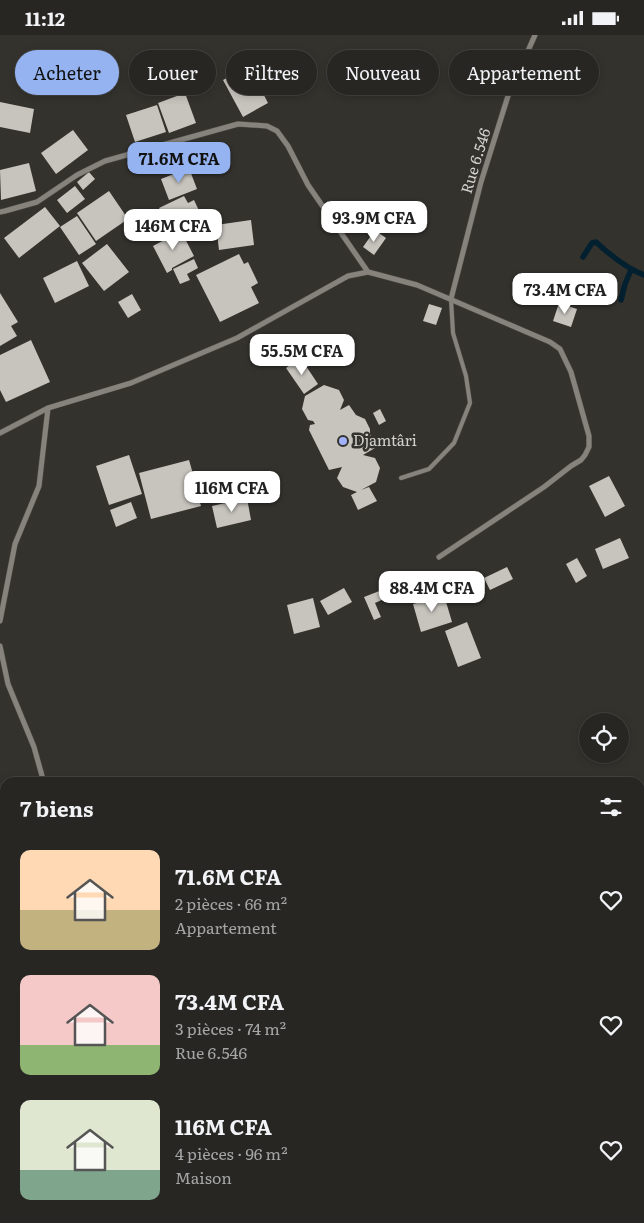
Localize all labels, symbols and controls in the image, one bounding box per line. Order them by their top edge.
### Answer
text: 11:12 [25,4,65,32]
chip: Acheter [15,50,119,95]
chip: Louer [129,50,216,95]
chip: Filtres [226,50,317,95]
chip: Nouveau [327,50,439,95]
chip: Appartement [449,50,599,95]
street label: Rue 6.546 [454,125,495,196]
pin: 71.6M CFA [122,141,236,184]
text: 71.6M CFA [138,146,220,170]
pin: 93.9M CFA [317,201,431,243]
text: 93.9M CFA [332,205,416,229]
pin: 146M CFA [121,209,225,251]
text: 146M CFA [135,213,211,237]
pin: 73.4M CFA [508,273,622,315]
text: 73.4M CFA [523,277,607,301]
pin: 55.5M CFA [245,333,359,376]
text: 55.5M CFA [261,338,343,362]
place label: Djamtâri [353,428,417,451]
marker: Djamtâri [337,435,349,447]
pin: 116M CFA [180,471,284,513]
text: 116M CFA [195,475,269,499]
pin: 88.4M CFA [375,571,489,613]
text: 88.4M CFA [390,575,474,599]
map controls [579,713,629,763]
button: locate [579,713,629,763]
text: 7 biens [20,792,93,823]
icon: filters [597,793,625,821]
text: 71.6M CFA [175,860,282,891]
icon: home [60,870,120,930]
icon: heart [597,886,625,914]
text: 2 pièces · 66 m² [175,891,287,915]
text: Appartement [175,915,277,939]
text: 73.4M CFA [175,985,284,1016]
icon: home [60,995,120,1055]
icon: heart [597,1011,625,1039]
text: 3 pièces · 74 m² [175,1016,286,1040]
text: Rue 6.546 [175,1040,247,1064]
text: 116M CFA [175,1110,272,1141]
icon: home [60,1120,120,1180]
icon: heart [597,1136,625,1164]
text: 4 pièces · 96 m² [175,1141,287,1165]
text: Maison [175,1165,232,1189]

